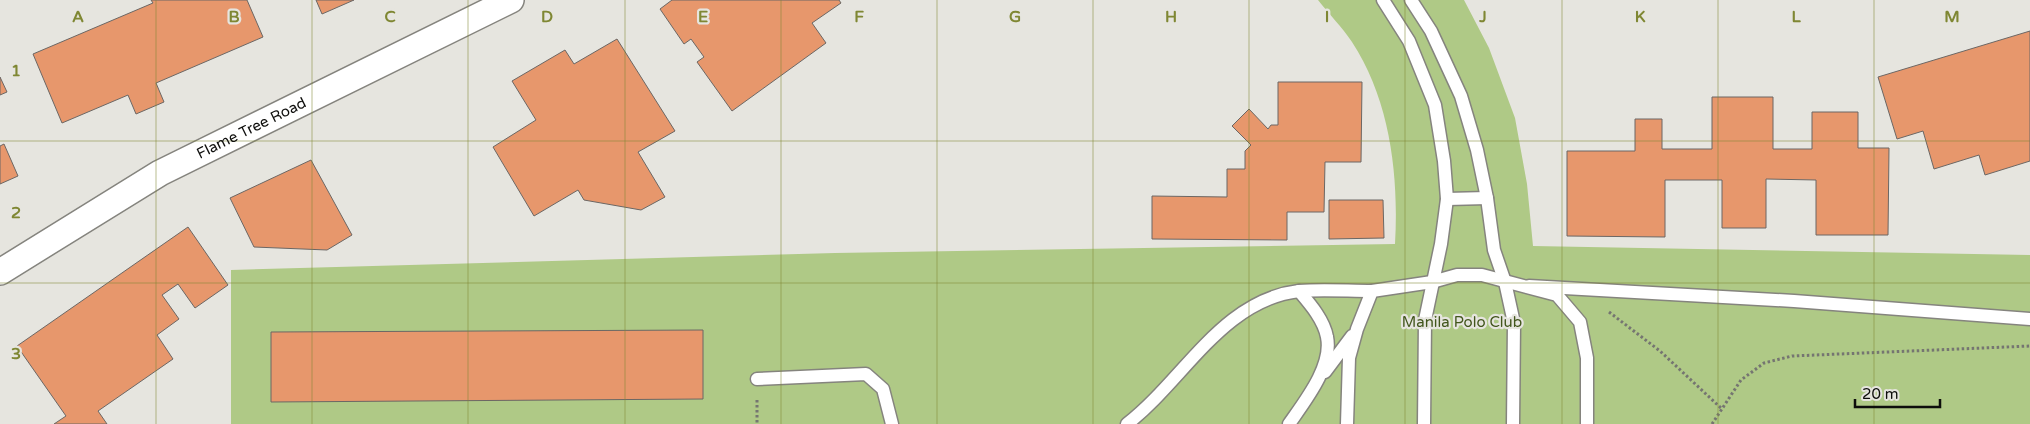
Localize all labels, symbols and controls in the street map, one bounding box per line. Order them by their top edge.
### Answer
text: A [72,7,84,27]
text: B [228,7,240,27]
text: C [384,7,396,27]
text: D [541,7,553,27]
text: E [698,7,708,27]
text: F [854,7,864,27]
text: G [1009,7,1021,27]
text: H [1165,7,1177,27]
text: I [1325,7,1329,27]
text: J [1478,7,1487,27]
text: K [1635,7,1646,27]
text: L [1791,7,1801,27]
text: M [1944,7,1960,27]
text: 1 [11,61,21,81]
street label: Flame Tree Road [194,93,309,163]
text: 2 [11,203,21,223]
park label: Manila Polo Club [1402,313,1522,331]
text: 3 [11,344,21,364]
scale bar [1855,376,1940,408]
text: 20 m [1862,385,1899,403]

